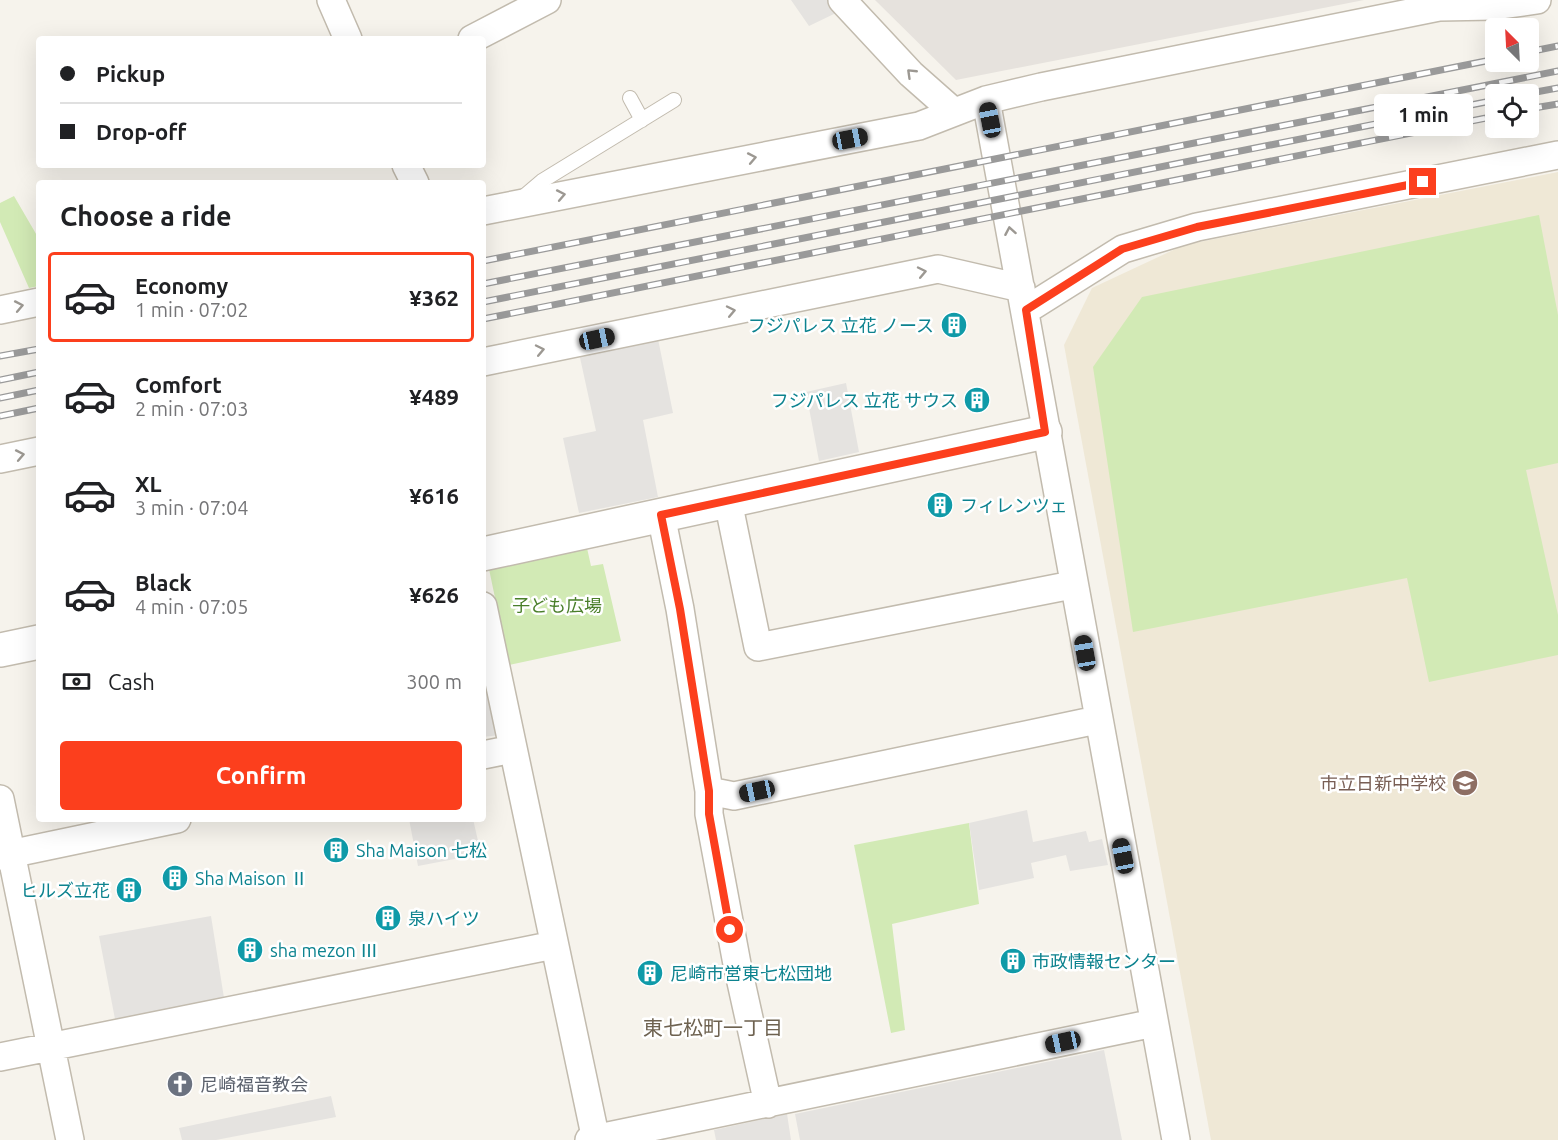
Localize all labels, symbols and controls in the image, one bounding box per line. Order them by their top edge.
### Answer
north arrow [1485,18,1539,72]
map controls [1485,18,1539,138]
text: Pickup [96,61,165,86]
one-way arrow [907,70,918,81]
button: locate [1485,84,1539,138]
callout: 1 min [1374,95,1472,137]
car [978,101,1002,139]
text: 1 min [1398,103,1449,126]
text: Drop-off [96,119,186,144]
car [831,127,869,151]
one-way arrow [747,152,757,165]
route end [1409,168,1436,195]
one-way arrow [556,189,566,202]
text: Choose a ride [60,201,232,231]
one-way arrow [1005,226,1017,236]
one-way arrow [917,266,927,279]
icon: car [63,270,117,324]
text: Economy [135,273,228,298]
text: ¥362 [409,285,459,310]
text: 1 min · 07:02 [135,298,249,321]
one-way arrow [14,300,24,313]
one-way arrow [726,305,736,318]
building icon: フジパレス 立花 ノース [939,310,969,340]
place label: フジパレス 立花 ノース [748,315,934,335]
car [578,326,616,352]
one-way arrow [535,344,545,357]
icon: car [63,369,117,423]
text: Comfort [135,372,222,397]
text: ¥489 [409,384,459,409]
building icon: フジパレス 立花 サウス [962,385,992,415]
place label: フジパレス 立花 サウス [771,390,958,410]
text: 2 min · 07:03 [135,397,249,420]
one-way arrow [14,449,24,462]
icon: car [63,468,117,522]
text: XL [135,471,162,496]
text: ¥616 [409,483,459,508]
building icon: フィレンツェ [925,490,955,520]
place label: フィレンツェ [960,495,1068,515]
text: 3 min · 07:04 [135,496,249,519]
icon: car [63,567,117,621]
text: Black [135,570,192,595]
text: ¥626 [409,582,459,607]
text: 4 min · 07:05 [135,595,249,618]
park label: 子ども広場 [512,595,602,615]
car [1073,634,1097,672]
icon: cash [60,665,93,698]
text: Cash [108,669,155,694]
text: 300 m [406,670,462,693]
button: Confirm [60,741,462,810]
school or university icon: 市立日新中学校 [1450,768,1480,798]
place label: 市立日新中学校 [1320,773,1446,793]
car [738,778,776,804]
building icon: Sha Maison 七松 [321,835,351,865]
car [1111,837,1135,875]
place label: Sha Maison 七松 [356,840,487,860]
building icon: Sha Maison Ⅱ [160,863,190,893]
place label: Sha Maison Ⅱ [195,868,308,888]
building icon: ヒルズ立花 [114,875,144,905]
place label: ヒルズ立花 [20,880,110,900]
building icon: 泉ハイツ [373,903,403,933]
place label: 泉ハイツ [408,908,480,928]
route start [716,916,743,943]
building icon: sha mezon Ⅲ [235,935,265,965]
place label: sha mezon Ⅲ [270,940,378,960]
building icon: 市政情報センター [998,946,1028,976]
place label: 市政情報センター [1032,951,1176,971]
building icon: 尼崎市営東七松団地 [635,958,665,988]
place label: 尼崎市営東七松団地 [670,963,832,983]
district label: 東七松町一丁目 [643,1016,783,1039]
car [1044,1029,1082,1055]
church icon: 尼崎福音教会 [165,1069,195,1099]
place label: 尼崎福音教会 [200,1074,308,1094]

